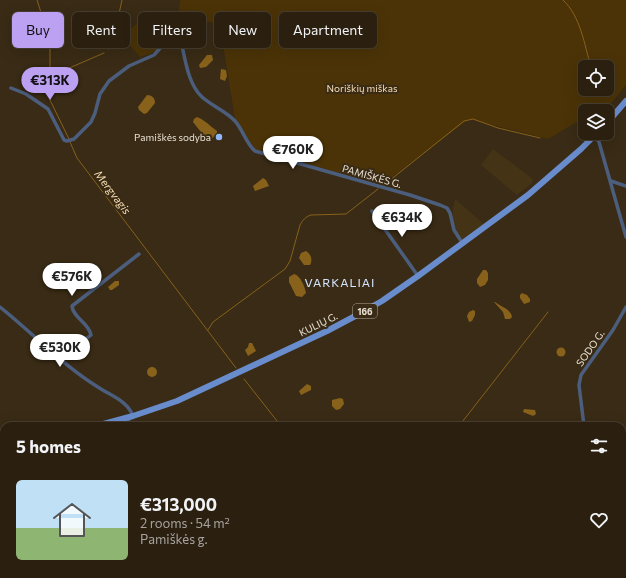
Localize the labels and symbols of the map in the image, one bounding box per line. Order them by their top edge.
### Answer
pin: €313K [22,67,78,101]
park label: Noriškių miškas [326,82,398,94]
place label: Pamiškės sodyba [134,131,211,143]
marker: Pamiškės sodyba [214,132,224,142]
pin: €760K [265,136,321,170]
street label: PAMIŠKĖS G. [341,162,403,190]
water label: Mergvagis [92,167,134,217]
pin: €634K [374,204,430,238]
pin: €576K [44,263,100,297]
district label: VARKALIAI [305,275,375,289]
road number: 166 [353,304,377,318]
street label: KULIŲ G. [297,310,339,338]
street label: SODO G. [573,328,607,368]
pin: €530K [32,334,88,368]

